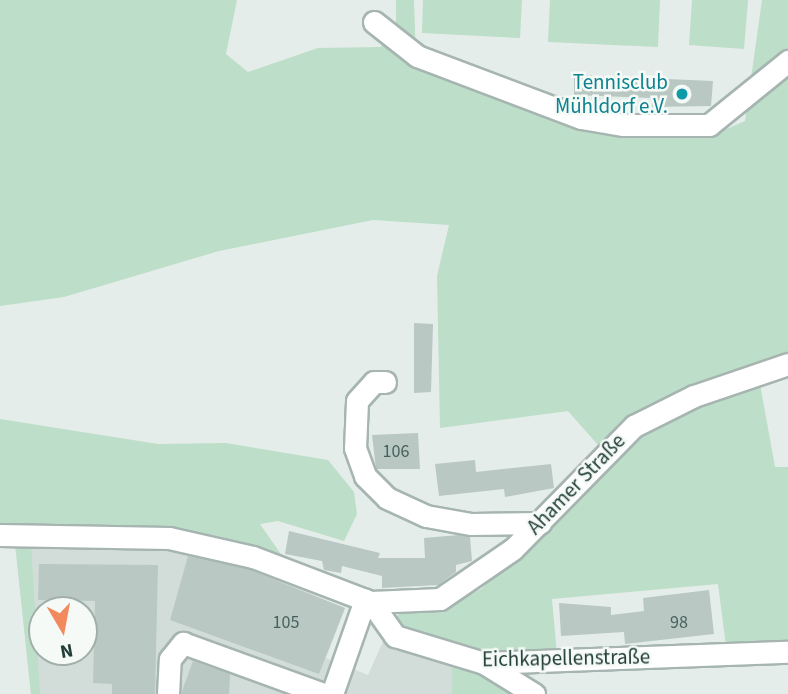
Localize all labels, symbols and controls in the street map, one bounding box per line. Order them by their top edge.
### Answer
place label: Tennisclub Mühldorf e.V. [555,69,668,119]
marker: Tennisclub Mühldorf e.V. [674,86,690,102]
street label: Ahamer Straße [522,428,630,540]
house number: 106 [383,441,409,463]
north arrow [28,596,98,666]
house number: 105 [273,612,299,634]
house number: 98 [670,612,688,634]
text: N [58,636,75,665]
street label: Eichkapellenstraße [482,644,650,672]

